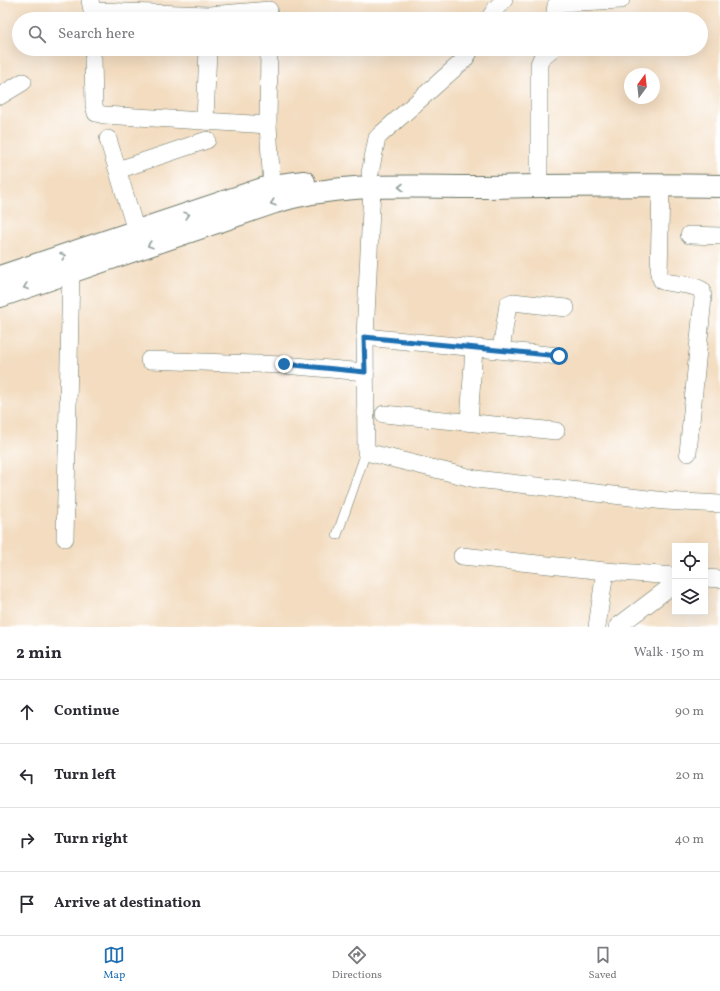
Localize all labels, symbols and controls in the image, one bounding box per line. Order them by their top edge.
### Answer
search box [12,12,708,56]
icon: search [26,23,48,45]
text: Search here [58,24,135,45]
north arrow [624,68,660,104]
one-way arrow [398,183,404,191]
one-way arrow [269,198,276,207]
one-way arrow [183,211,190,219]
one-way arrow [146,240,153,249]
one-way arrow [60,252,67,260]
one-way arrow [23,282,30,290]
route start [550,347,568,365]
route end [275,355,293,373]
map controls [672,543,708,615]
button: locate [672,543,708,579]
button: layers [672,579,708,615]
text: 2 min [16,642,62,665]
text: Walk · 150 m [634,644,704,662]
icon: ahead [16,701,38,723]
text: Continue [54,701,119,722]
text: 90 m [675,703,704,721]
icon: left [16,765,38,787]
text: Turn left [54,765,116,786]
text: 20 m [675,767,704,785]
icon: right [16,829,38,851]
text: Turn right [54,829,128,850]
text: 40 m [675,831,704,849]
icon: arrive [16,893,38,915]
text: Arrive at destination [54,893,201,914]
tab: Map [103,944,125,983]
tab: Directions [332,944,382,983]
tab: Saved [588,944,617,983]

